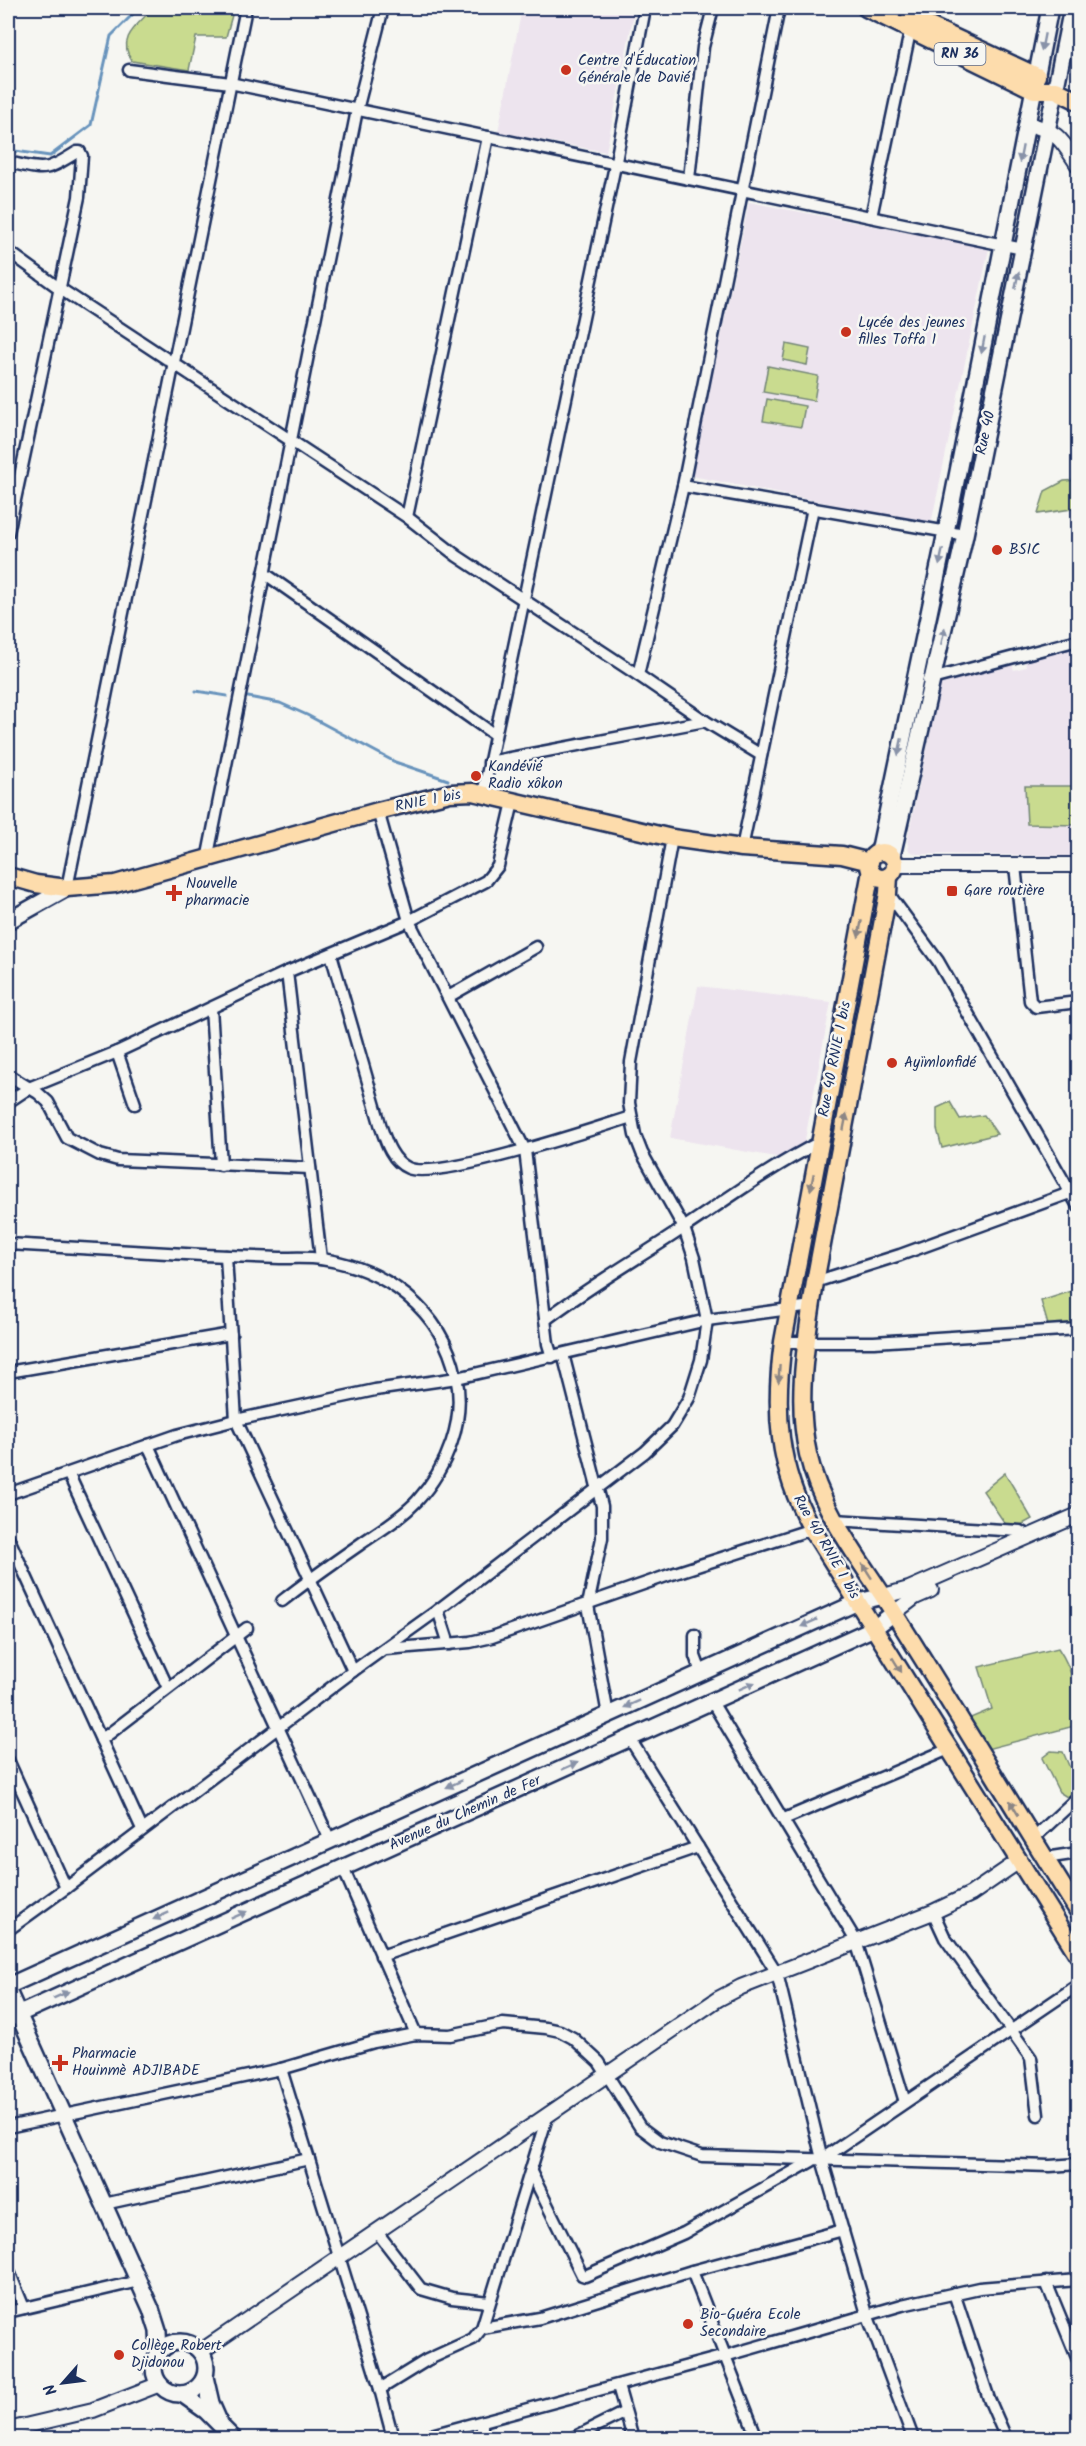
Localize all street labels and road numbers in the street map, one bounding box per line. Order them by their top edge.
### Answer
road number: RN 36 [934,43,986,65]
street label: Rue 40 [970,408,1002,457]
street label: RNIE 1 bis [393,783,464,819]
street label: Rue 40 RNIE 1 bis [812,998,858,1119]
street label: Rue 40 RNIE 1 bis [786,1490,866,1604]
street label: Avenue du Chemin de Fer [385,1768,546,1857]

